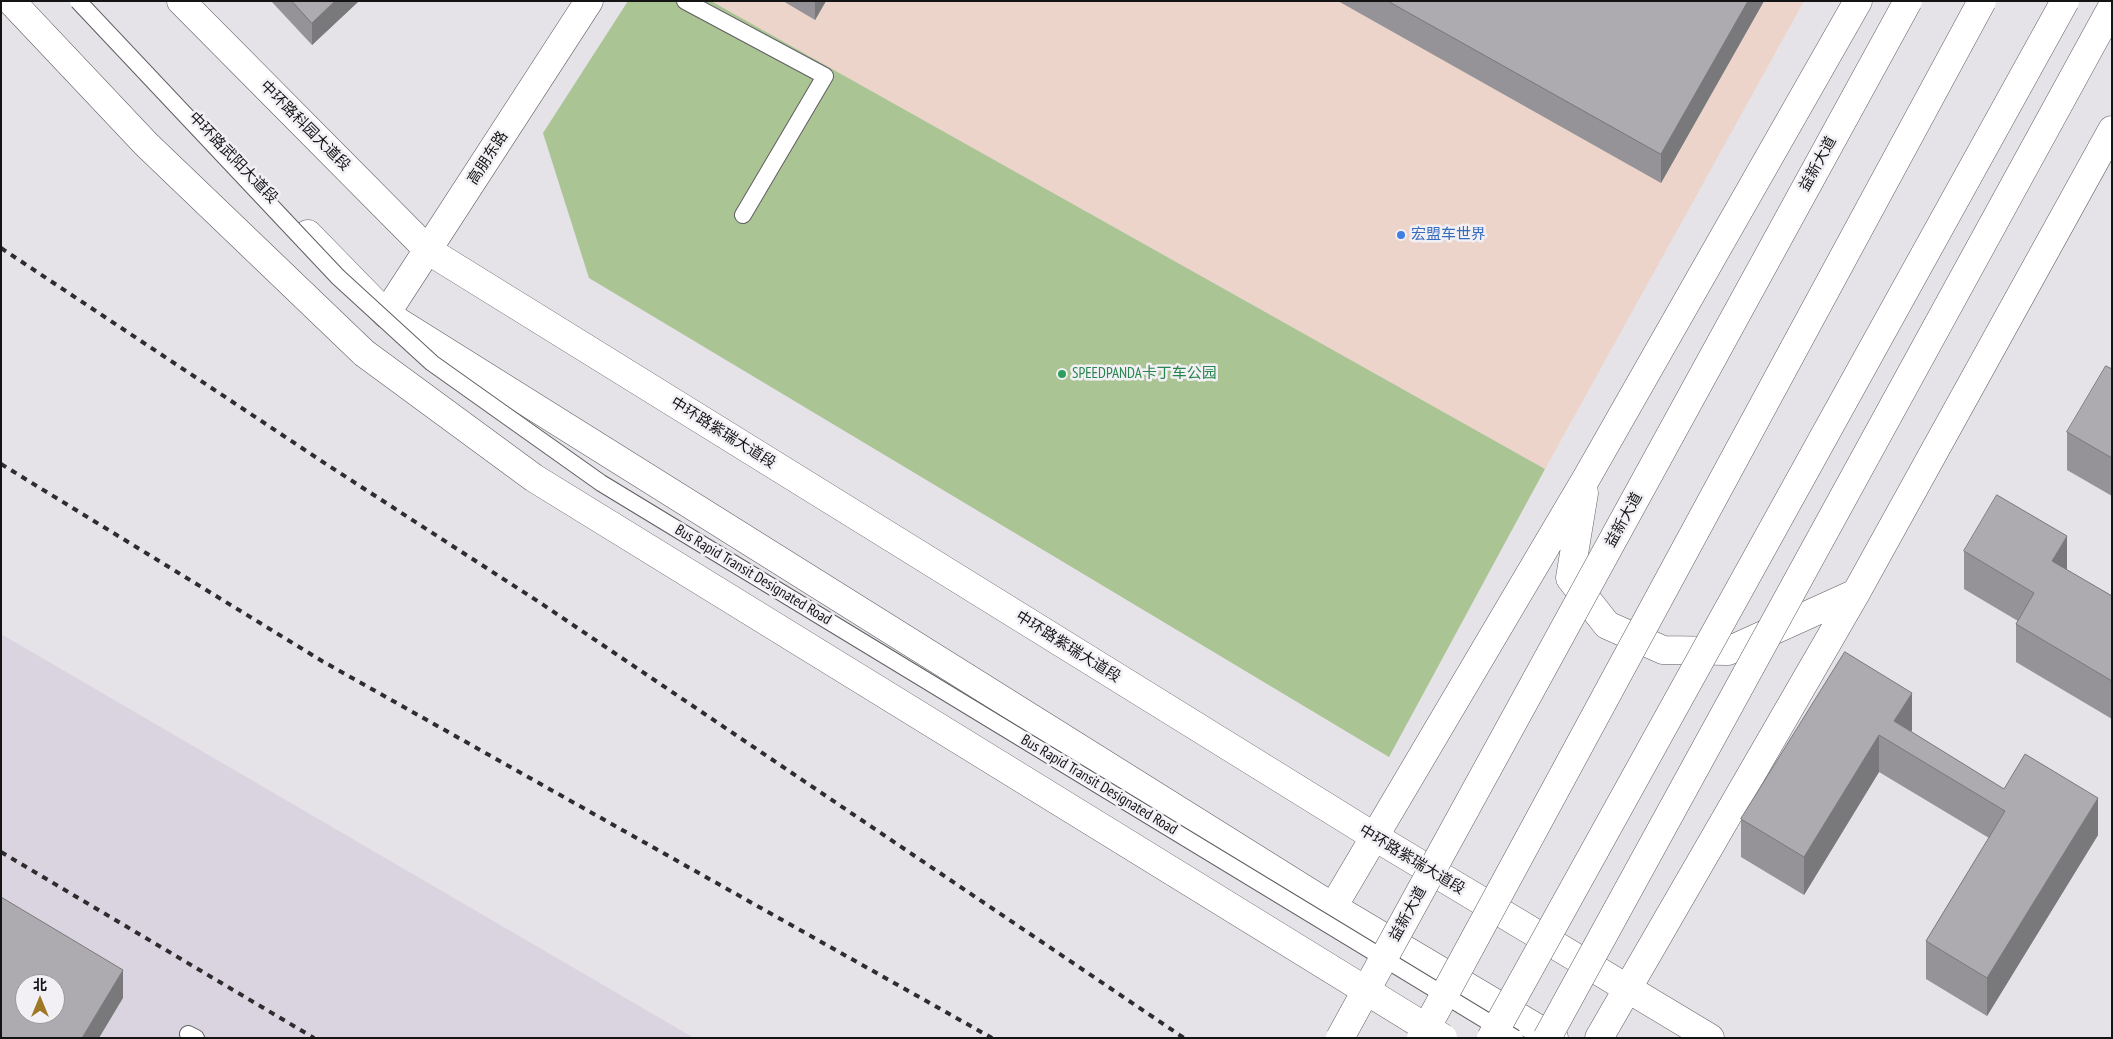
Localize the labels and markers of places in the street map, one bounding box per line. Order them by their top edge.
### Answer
place label: 宏盟车世界 [1411,226,1486,244]
marker: 宏盟车世界 [1395,229,1407,241]
place label: SPEEDPANDA卡丁车公园 [1072,365,1217,383]
marker: SPEEDPANDA卡丁车公园 [1056,368,1068,380]

